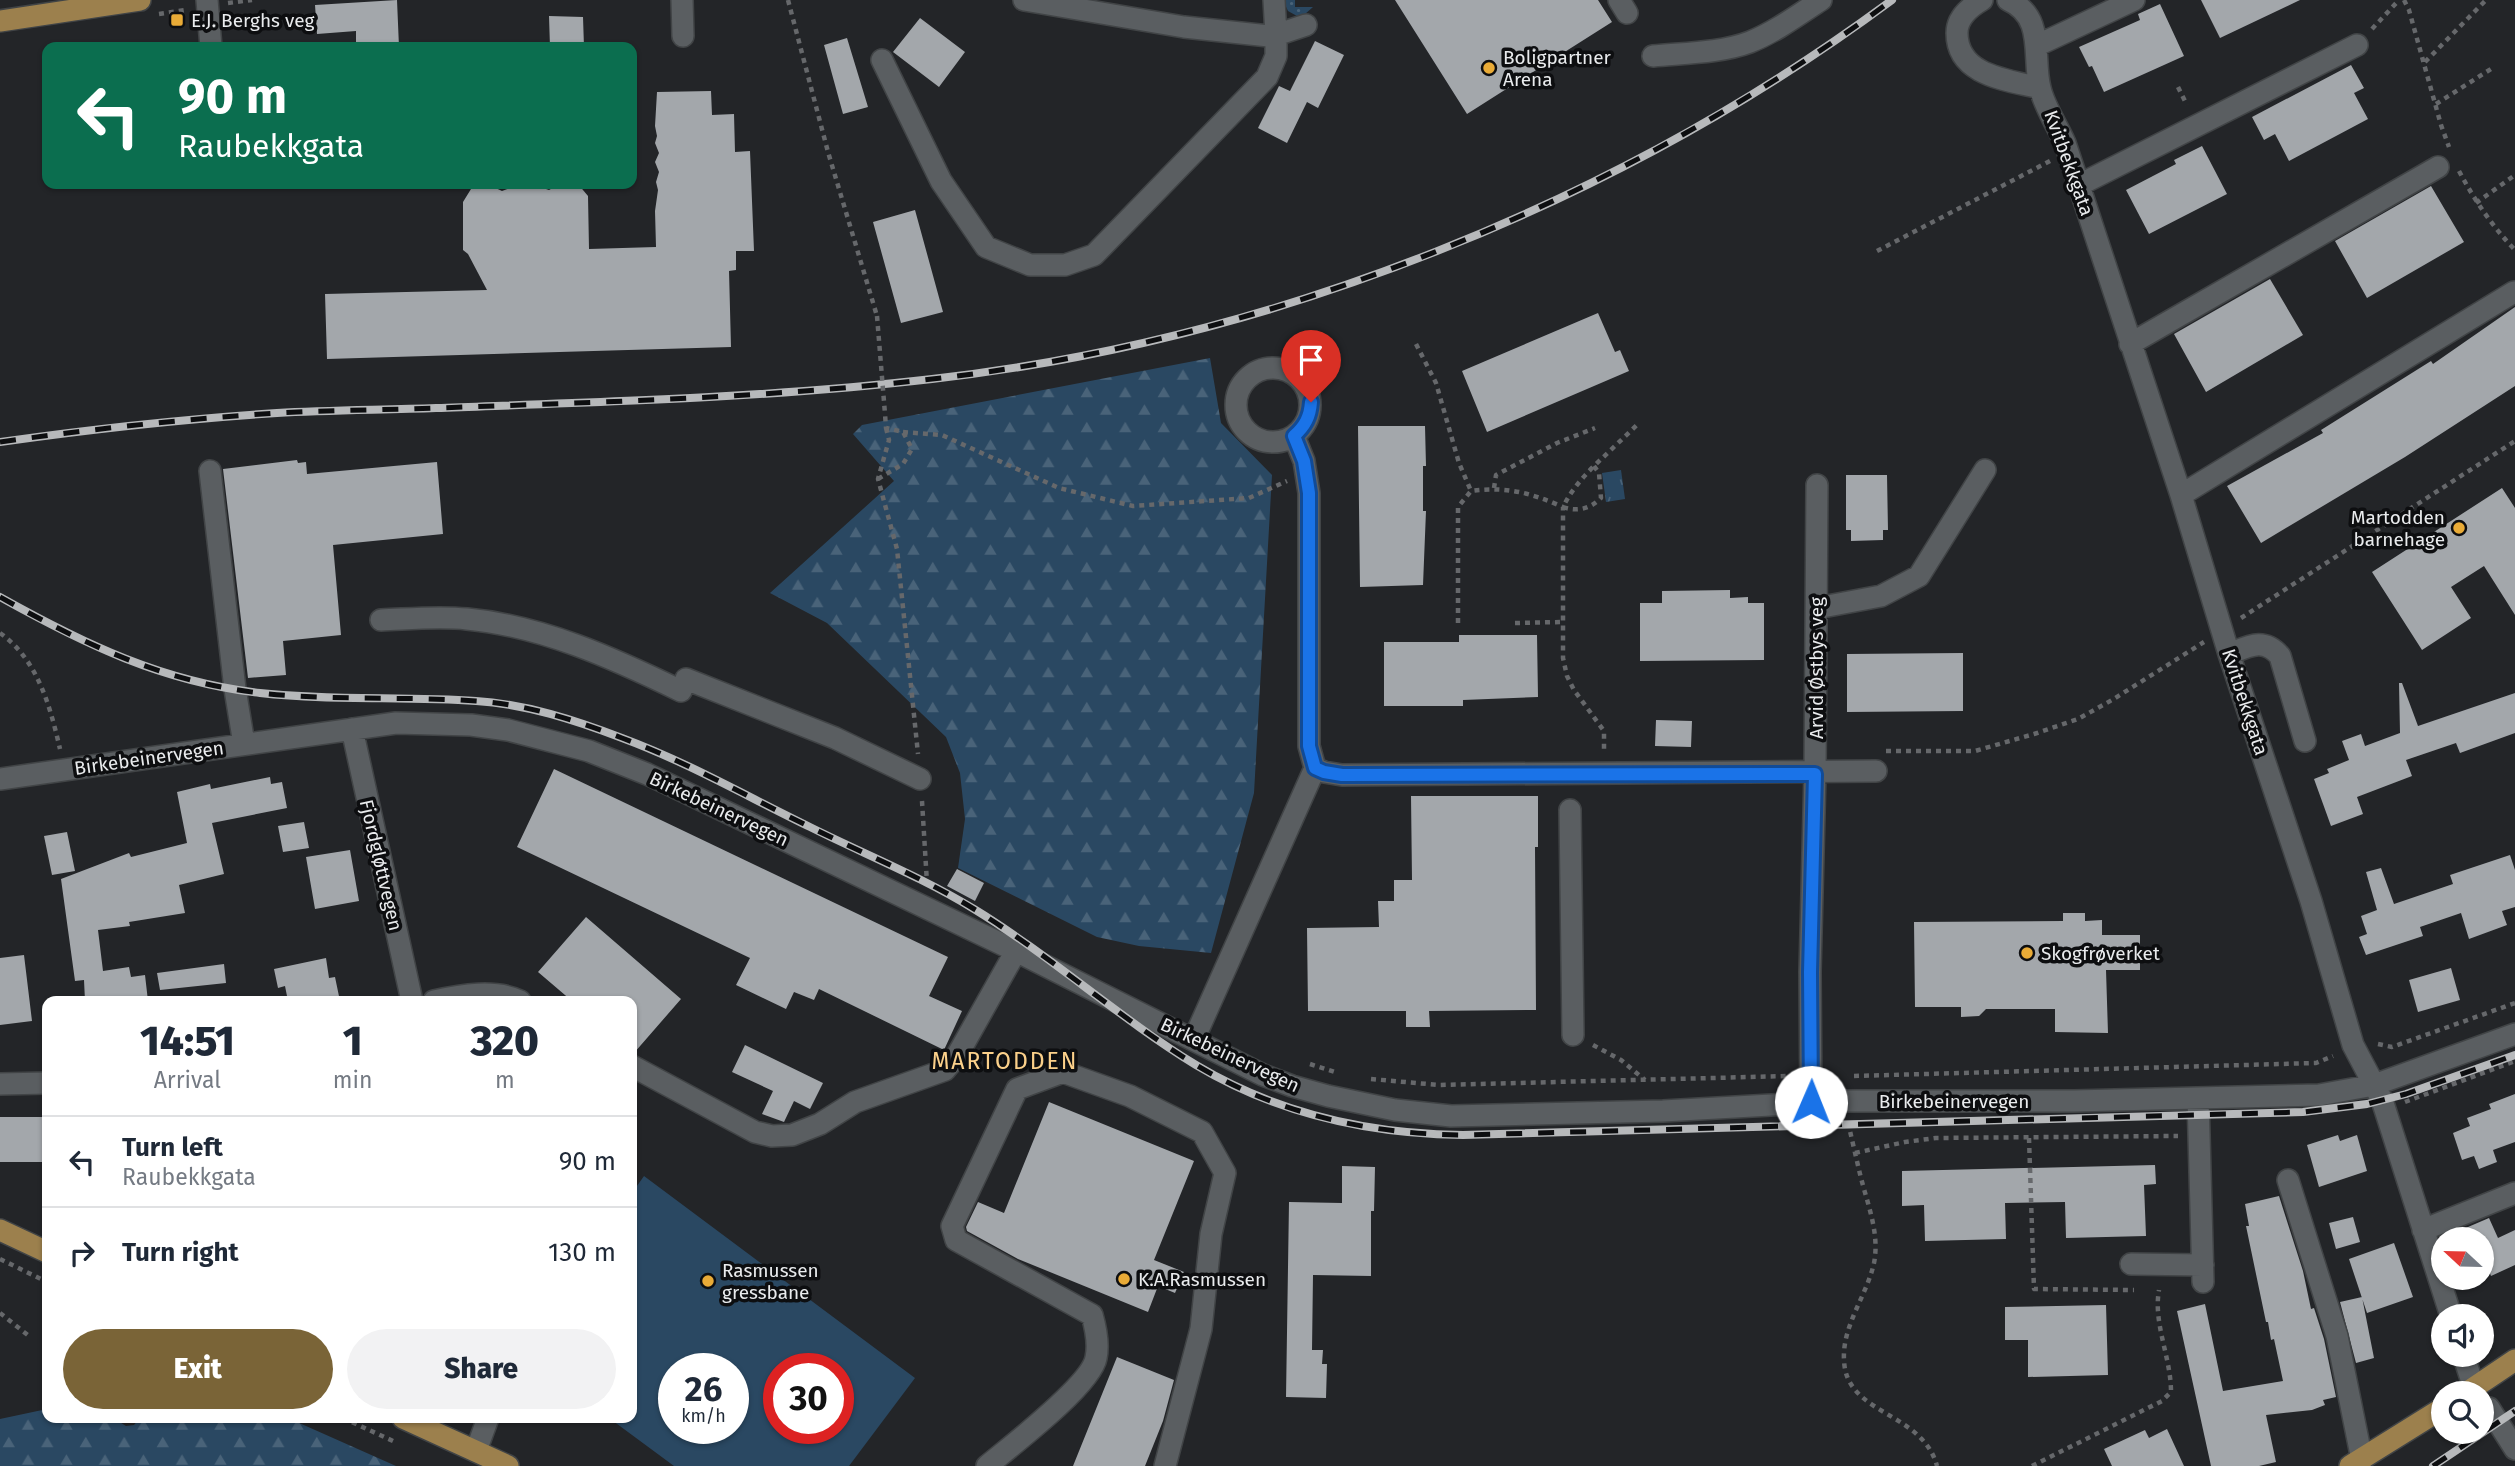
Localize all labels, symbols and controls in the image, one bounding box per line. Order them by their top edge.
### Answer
place label: E.J. Berghs veg [191,9,315,32]
marker: E.J. Berghs veg [169,12,185,28]
place label: Boligpartner Arena [1503,46,1612,91]
marker: Boligpartner Arena [1481,60,1497,76]
text: 90 m [178,67,287,126]
icon: left [63,70,154,161]
street label: Kvitbekkgata [2039,107,2099,219]
text: Raubekkgata [178,127,364,165]
pin [1281,330,1341,402]
icon: arrive [1292,341,1330,379]
place label: Martodden barnehage [2351,506,2445,551]
marker: Martodden barnehage [2451,520,2467,536]
street label: Arvid Østbys veg [1805,597,1828,739]
street label: Kvitbekkgata [2217,646,2273,758]
street label: Birkebeinervegen [73,736,225,780]
street label: Birkebeinervegen [646,767,792,851]
street label: Fjordgløttvegen [355,797,407,933]
place label: Skogfrøverket [2041,942,2160,965]
marker: Skogfrøverket [2019,945,2035,961]
street label: Birkebeinervegen [1157,1013,1303,1097]
text: 14:51 [140,1016,235,1066]
text: 1 [343,1016,363,1066]
text: 320 [470,1016,539,1066]
district label: MARTODDEN [931,1047,1079,1075]
position arrow [1774,1065,1848,1139]
text: Arrival [154,1066,221,1094]
text: min [333,1066,372,1094]
text: m [495,1066,515,1094]
street label: Birkebeinervegen [1879,1090,2029,1113]
text: Turn left [122,1132,223,1163]
icon: left [63,1143,101,1181]
text: 90 m [559,1146,616,1177]
text: Raubekkgata [122,1163,256,1191]
north arrow [2431,1227,2494,1290]
map controls [2431,1227,2494,1444]
icon: right [63,1234,101,1272]
text: Turn right [122,1237,239,1268]
text: 130 m [548,1237,616,1268]
place label: Rasmussen gressbane [722,1259,819,1304]
place label: K.A.Rasmussen [1138,1268,1266,1291]
marker: K.A.Rasmussen [1116,1271,1132,1287]
marker: Rasmussen gressbane [700,1273,716,1289]
button: sound [2431,1304,2494,1367]
button: Exit [63,1329,333,1409]
button: Share [347,1329,616,1409]
speed limit sign: 30 [763,1353,854,1444]
text: 26 [685,1368,722,1410]
button: search [2431,1381,2494,1444]
text: km/h [681,1405,726,1427]

